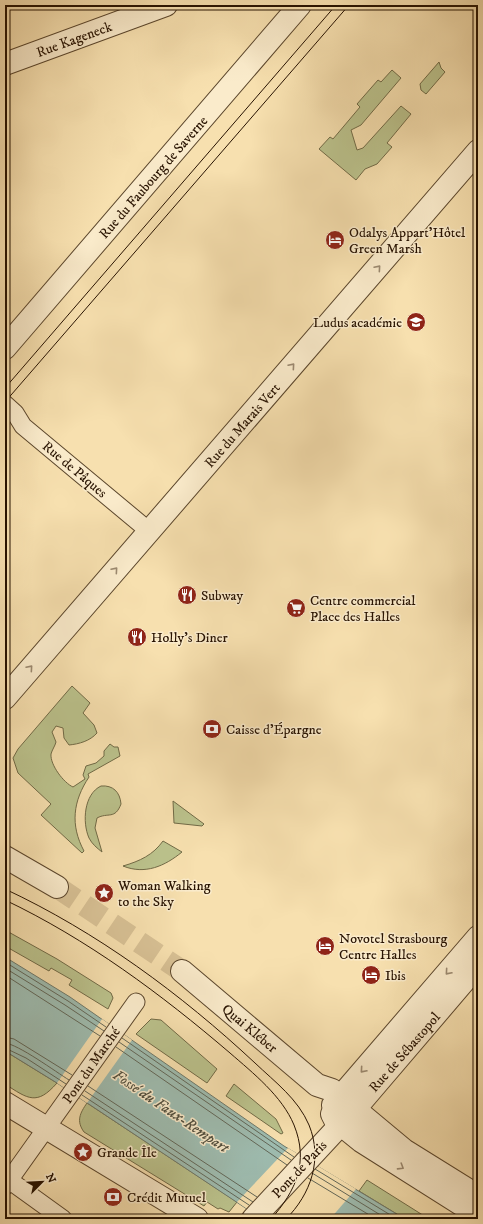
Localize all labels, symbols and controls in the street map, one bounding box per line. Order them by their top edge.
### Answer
street label: Rue Kageneck [34,18,115,62]
street label: Rue du Faubourg de Saverne [96,112,212,243]
place label: Odalys Appart'Hôtel Green Marsh [349,224,466,258]
hotel icon: Odalys Appart'Hôtel Green Marsh [324,229,346,251]
one-way arrow [373,265,380,272]
school or university icon: Ludus académie [405,311,427,333]
place label: Ludus académie [313,314,402,332]
one-way arrow [288,363,295,370]
street label: Rue du Marais Vert [201,379,285,472]
street label: Rue de Pâques [38,438,111,502]
one-way arrow [111,567,118,574]
restaurant icon: Subway [176,584,198,606]
place label: Subway [201,587,243,605]
place label: Centre commercial Place des Halles [310,592,416,626]
supermarket icon: Centre commercial Place des Halles [285,597,307,619]
restaurant icon: Holly’s Diner [126,626,148,648]
place label: Holly’s Diner [151,629,229,647]
one-way arrow [26,665,33,673]
bank icon: Caisse d'Épargne [201,718,223,740]
place label: Caisse d'Épargne [226,721,322,739]
place label: Woman Walking to the Sky [117,877,211,911]
place icon: Woman Walking to the Sky [93,882,115,904]
place label: Novotel Strasbourg Centre Halles [339,930,447,964]
hotel icon: Novotel Strasbourg Centre Halles [314,935,336,957]
hotel icon: Ibis [360,964,382,986]
place label: Ibis [385,967,406,985]
one-way arrow [446,967,453,974]
street label: Quai Kléber [218,1000,281,1058]
street label: Rue de Sébastopol [365,1008,445,1096]
street label: Pont du Marché [59,1024,125,1107]
one-way arrow [360,1065,367,1073]
water label: Fossé du Faux-Rempart [109,1066,233,1158]
street label: Pont de Paris [268,1137,331,1202]
place icon: Grande Île [72,1141,94,1163]
place label: Grande Île [97,1144,157,1162]
north arrow [22,1162,62,1202]
one-way arrow [397,1162,404,1170]
text: N [42,1171,58,1185]
bank icon: Crédit Mutuel [102,1186,124,1208]
place label: Crédit Mutuel [127,1189,207,1207]

